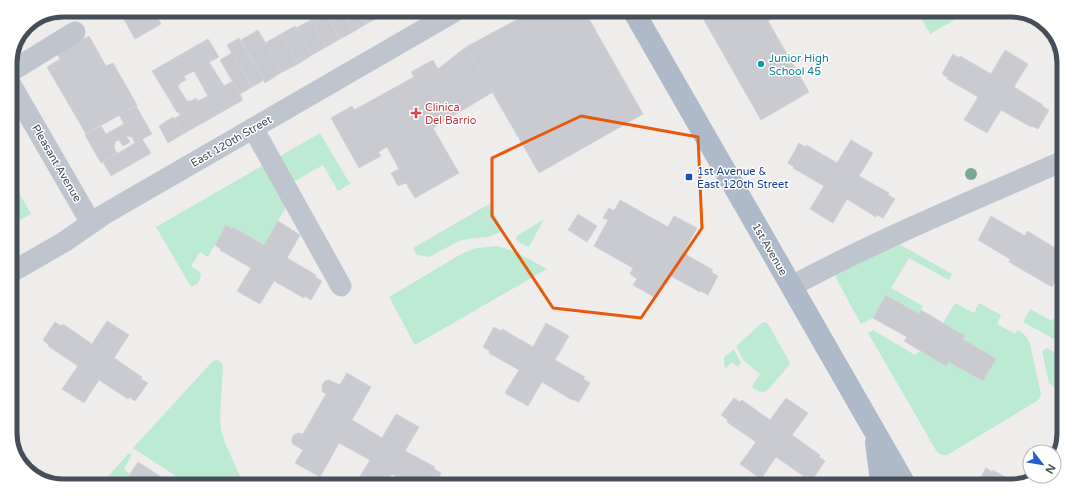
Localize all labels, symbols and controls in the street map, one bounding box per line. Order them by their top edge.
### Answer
place label: Junior High School 45 [769,52,829,78]
marker: Junior High School 45 [756,59,766,69]
place label: Clinica Del Barrio [425,101,477,127]
marker: Clinica Del Barrio [410,107,422,119]
street label: East 120th Street [188,113,274,170]
street label: Pleasant Avenue [29,122,84,204]
place label: 1st Avenue & East 120th Street [697,165,788,191]
marker: 1st Avenue & East 120th Street [684,172,694,182]
street label: 1st Avenue [749,221,790,278]
north arrow [1022,444,1062,484]
text: N [1042,462,1058,476]

